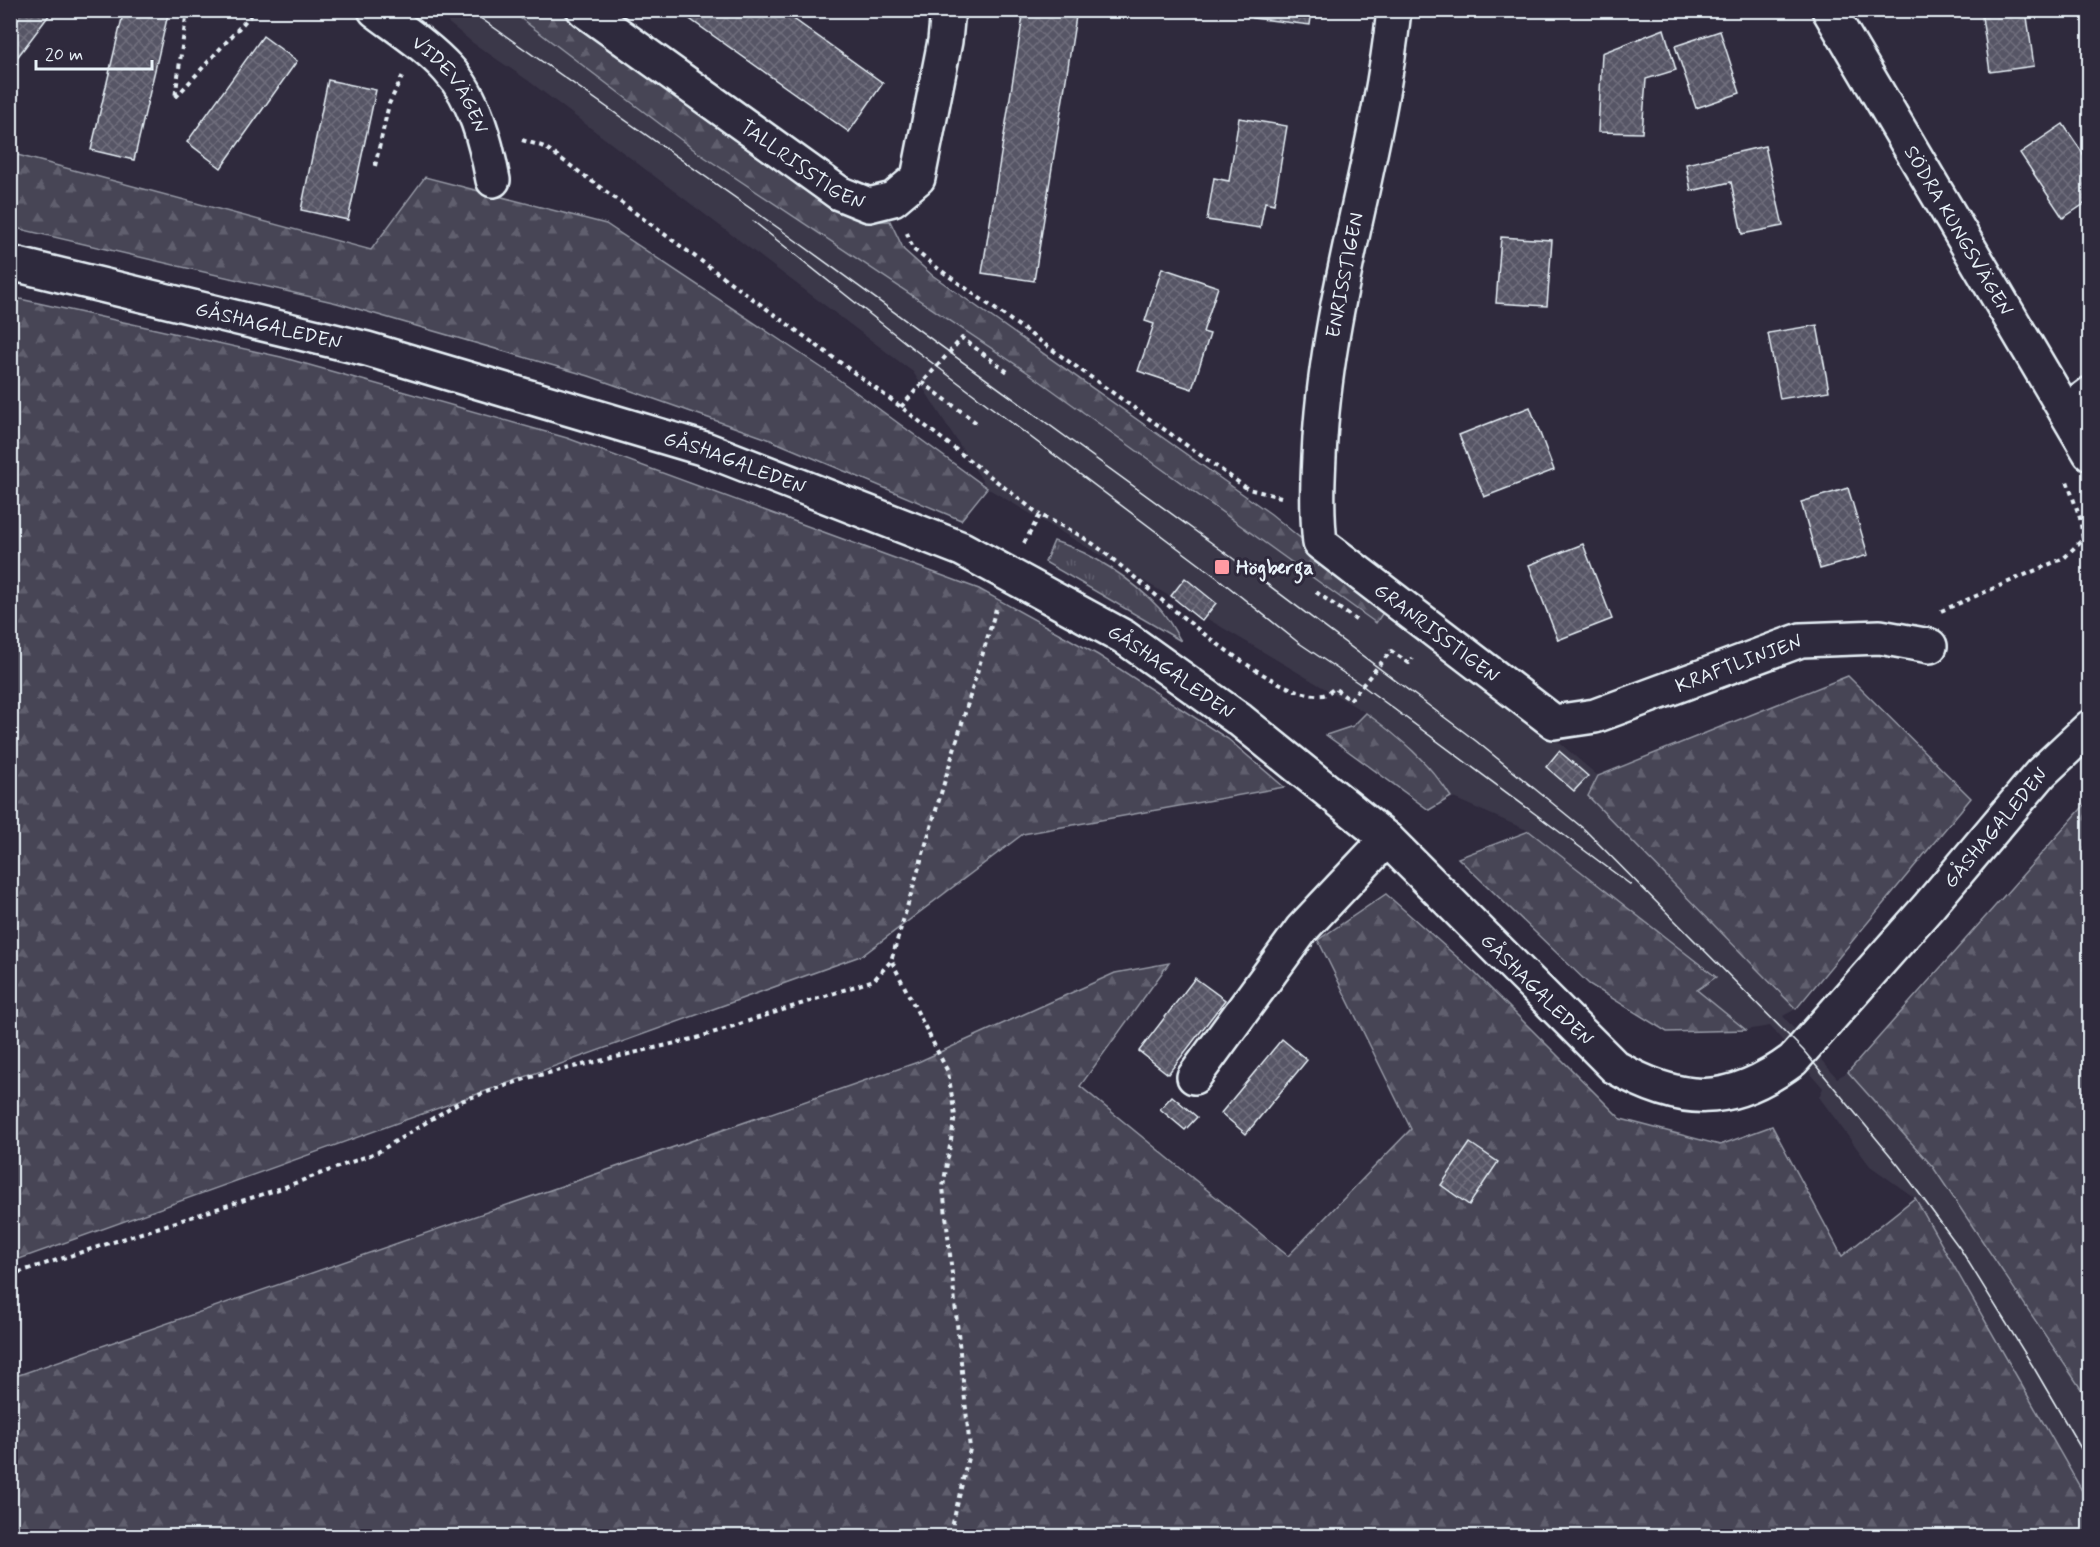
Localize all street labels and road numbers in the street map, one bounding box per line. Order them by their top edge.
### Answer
street label: VIDEVÄGEN [405,30,493,137]
street label: TALLRISSTIGEN [734,114,868,217]
street label: SÖDRA KUNGSVÄGEN [1897,141,2018,322]
street label: ENRISSTIGEN [1320,210,1371,340]
street label: GÅSHAGALEDEN [192,296,344,357]
street label: GÅSHAGALEDEN [660,425,809,502]
street label: GRANRISSTIGEN [1368,577,1504,690]
street label: GÅSHAGALEDEN [1102,619,1239,727]
street label: KRAFTLINJEN [1672,629,1806,700]
street label: GÅSHAGALEDEN [1938,763,2055,894]
street label: GÅSHAGALEDEN [1474,928,1599,1053]

